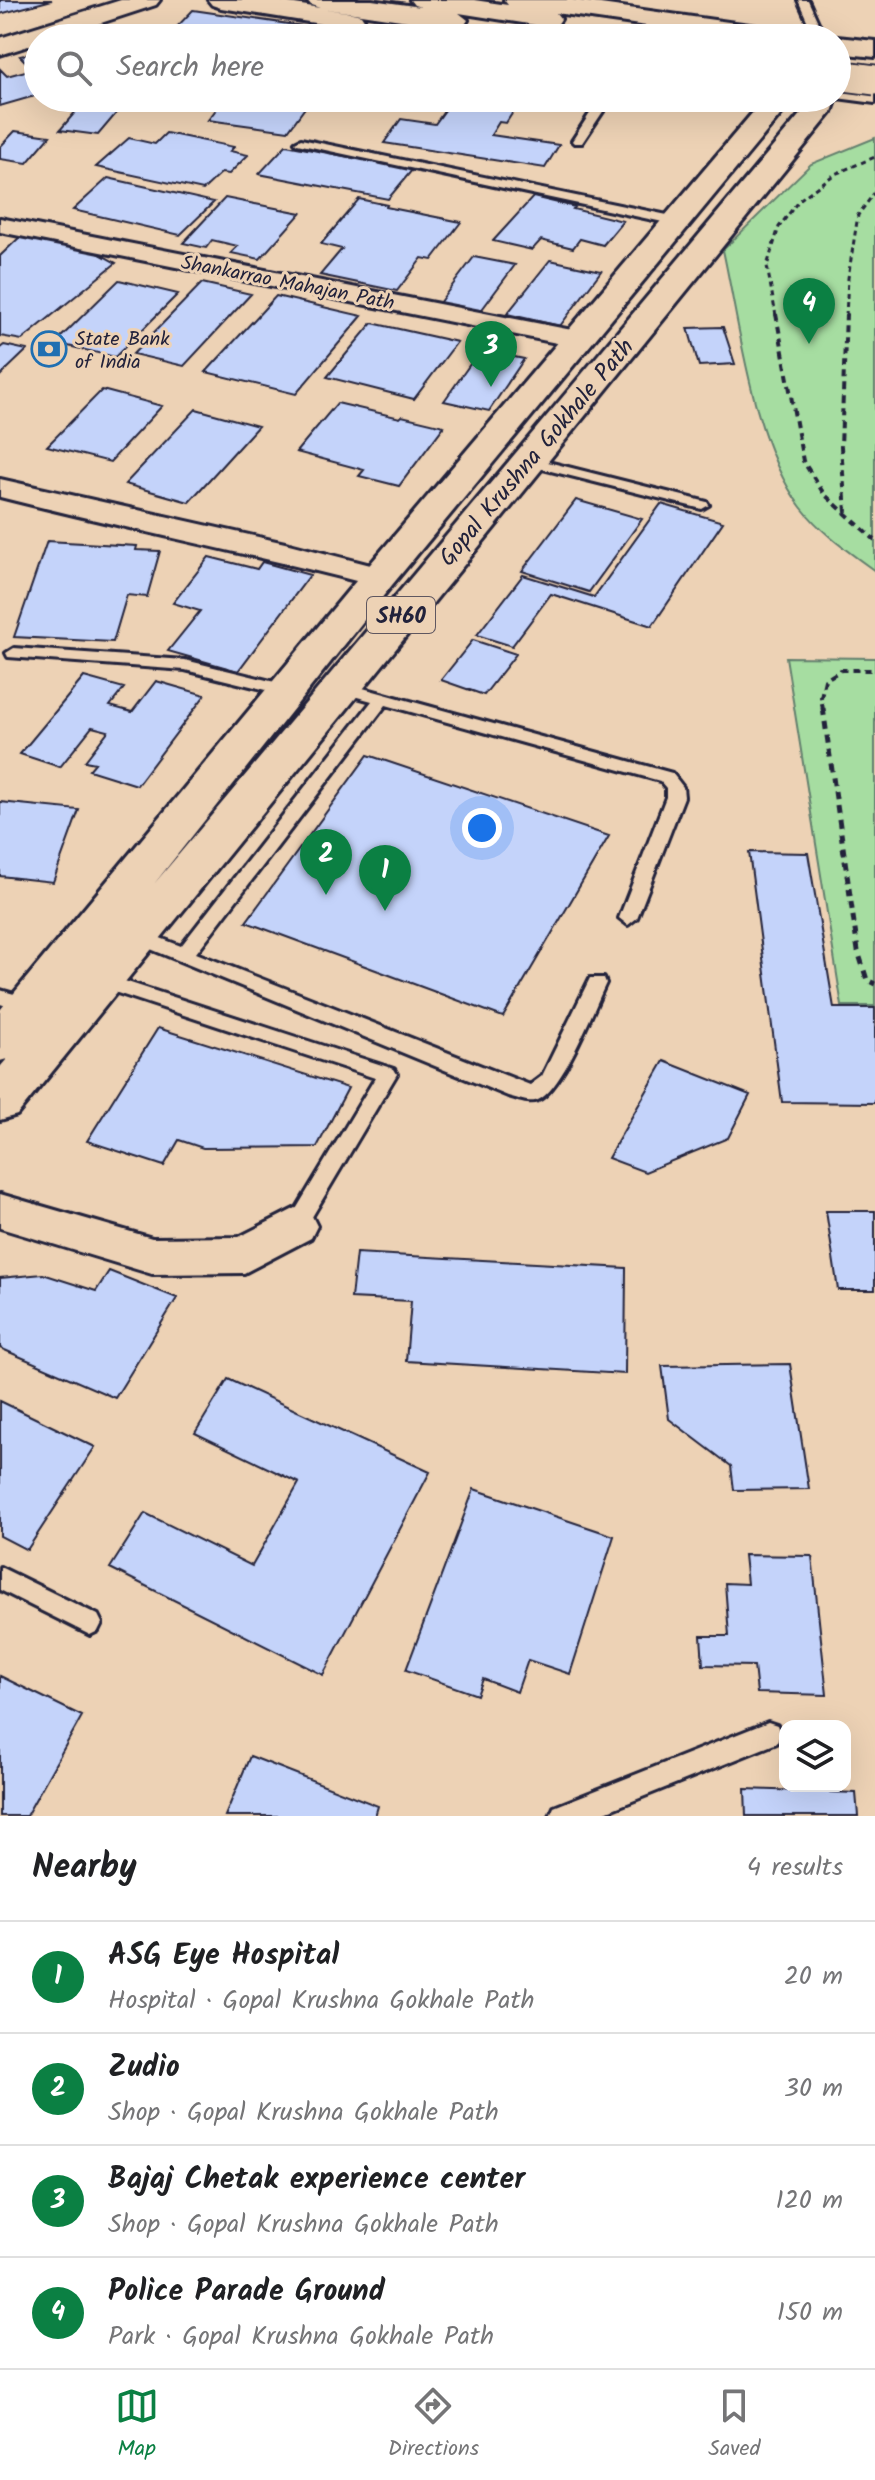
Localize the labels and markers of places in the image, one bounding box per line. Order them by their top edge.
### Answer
pin: 4 [783,278,835,344]
pin: 3 [465,321,517,387]
place label: State Bank of India [75,324,170,379]
bank icon: State Bank of India [30,330,68,368]
pin: 2 [300,829,352,895]
pin: 1 [359,845,411,911]

